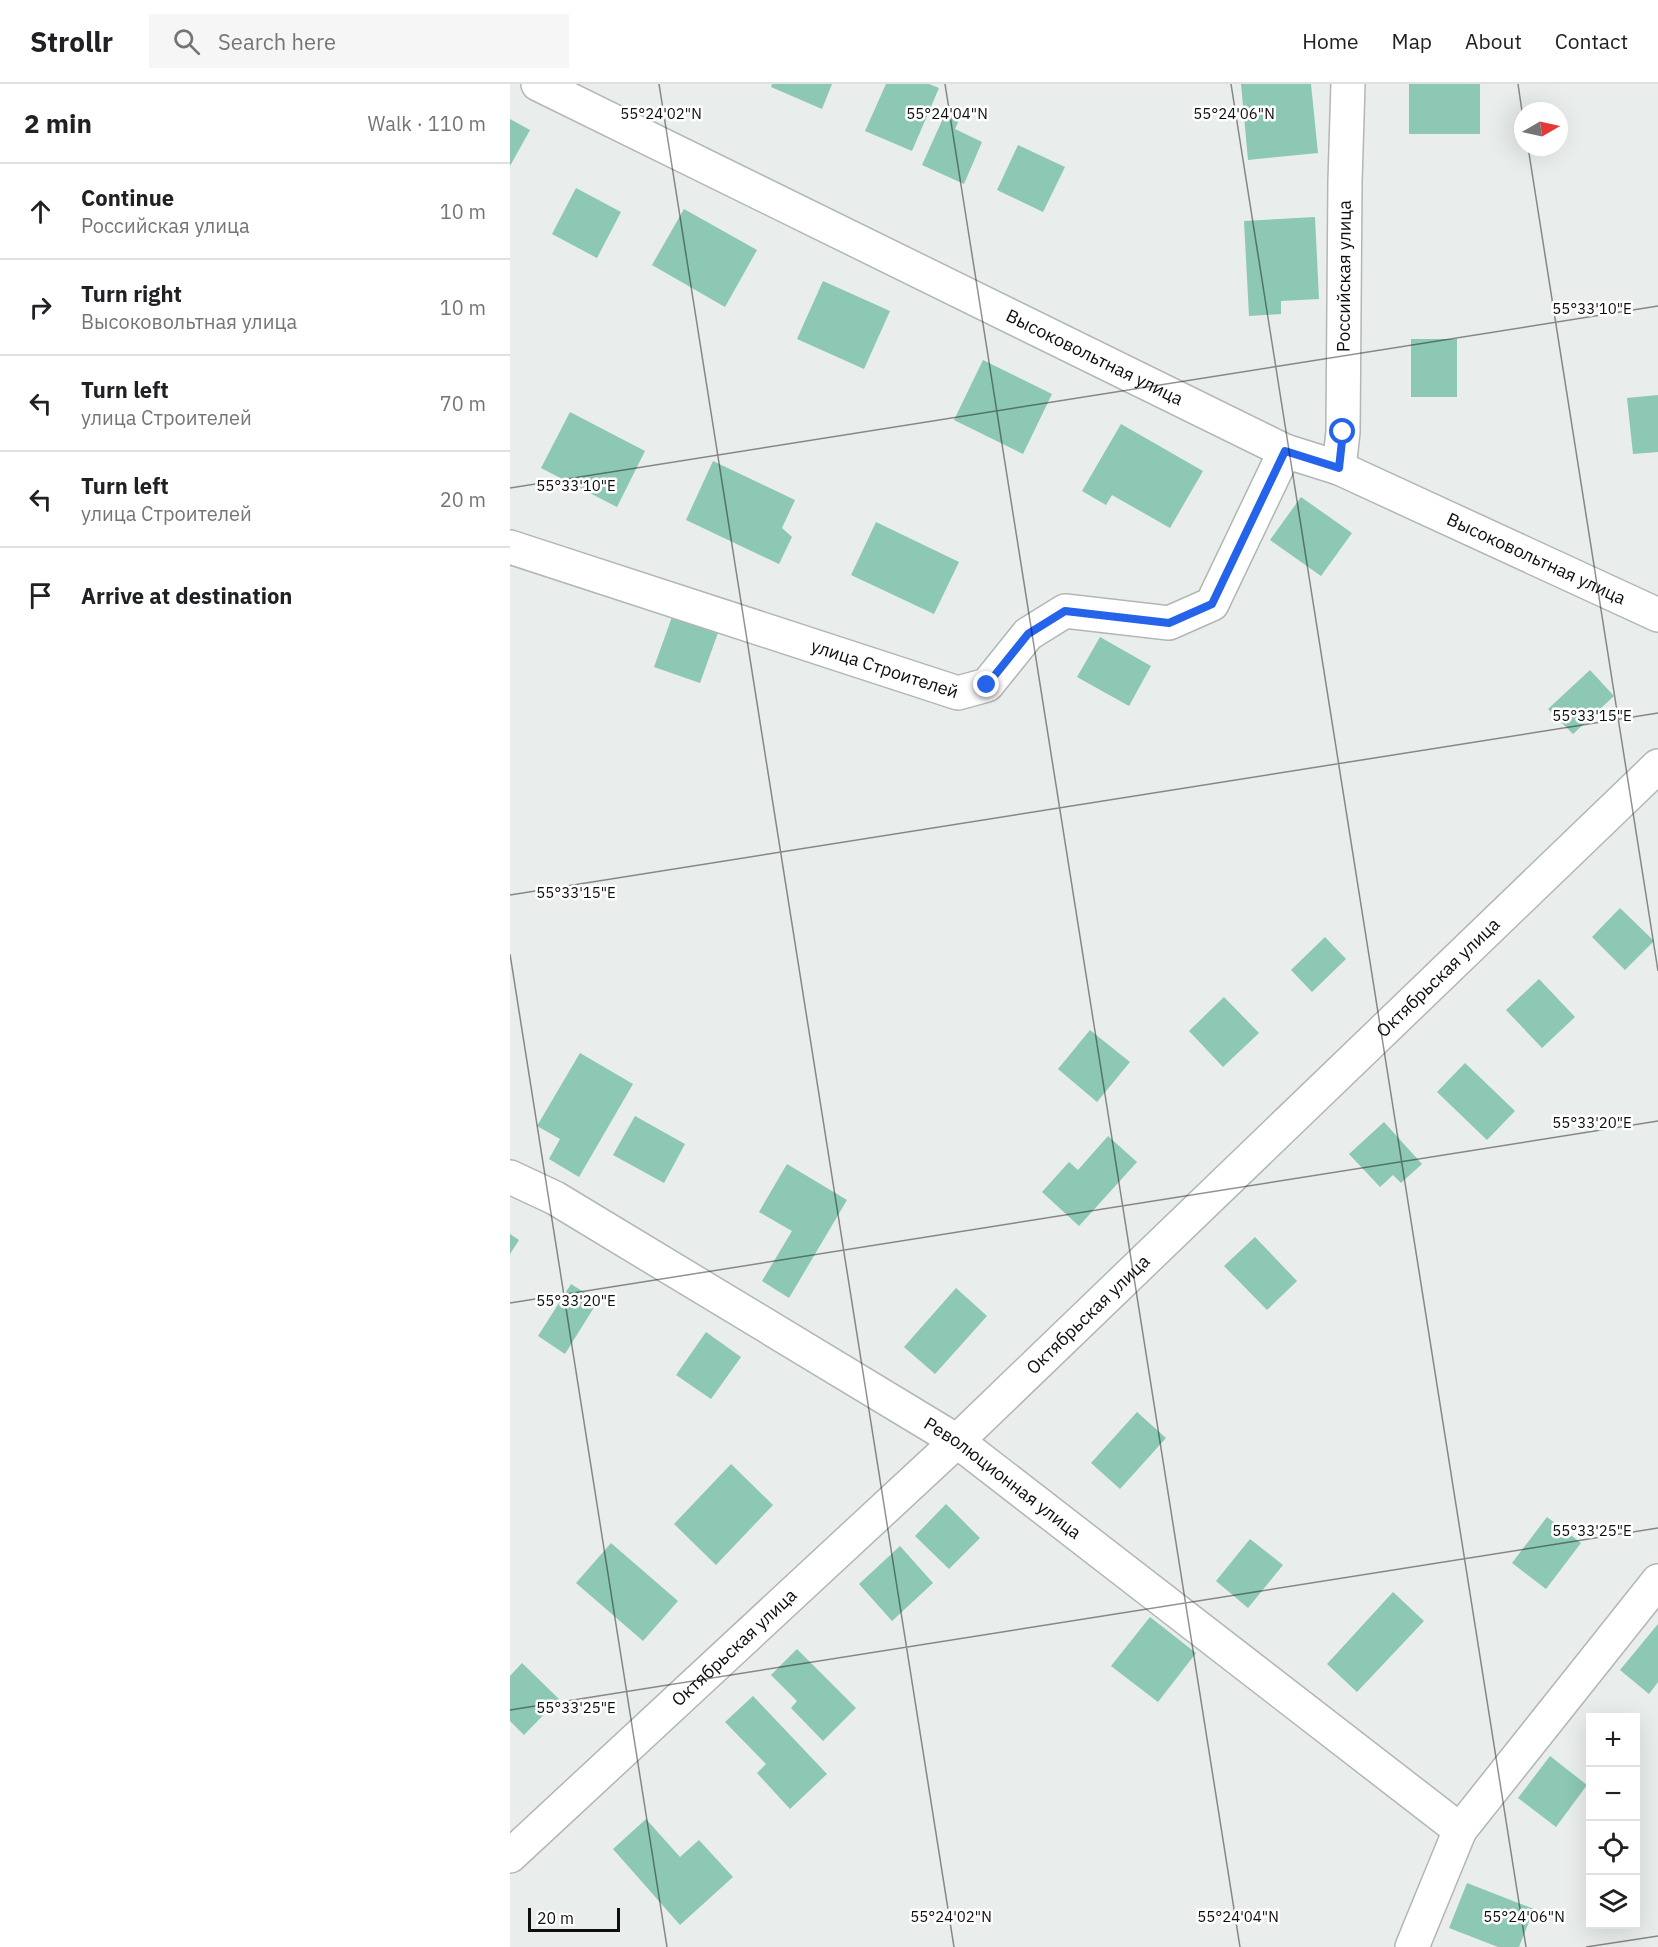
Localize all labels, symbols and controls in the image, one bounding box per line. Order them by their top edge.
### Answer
search box [149,14,569,68]
text: Strollr [30,23,113,60]
icon: search [170,25,203,58]
text: Search here [218,27,336,56]
text: Home [1302,27,1359,55]
text: Map [1392,27,1432,55]
text: About [1465,27,1522,55]
text: Contact [1555,27,1628,55]
north arrow [1514,102,1568,156]
text: 55°24'02"N [620,104,702,123]
text: 55°24'04"N [906,104,988,123]
text: 55°24'06"N [1193,104,1275,123]
text: 2 min [24,106,92,140]
text: Walk · 110 m [368,110,486,137]
text: Continue [81,183,174,212]
icon: ahead [24,195,57,228]
text: 10 m [440,198,486,225]
street label: Российская улица [1332,200,1356,352]
text: Российская улица [81,212,250,239]
text: Turn right [81,279,182,308]
icon: right [24,291,57,324]
text: 10 m [440,294,486,321]
text: 55°33'10"E [1552,299,1632,318]
street label: Высоковольтная улица [1002,304,1187,410]
text: Высоковольтная улица [81,308,297,335]
text: Turn left [81,375,169,404]
icon: left [24,387,57,420]
text: 70 m [440,390,486,417]
text: улица Строителей [81,404,252,431]
route start [1329,418,1355,444]
text: Turn left [81,471,169,500]
text: 55°33'10"E [536,476,616,495]
icon: left [24,483,57,516]
text: 20 m [440,486,486,513]
text: улица Строителей [81,500,252,527]
street label: Высоковольтная улица [1443,507,1630,610]
icon: arrive [24,579,57,612]
text: Arrive at destination [81,581,292,610]
street label: улица Строителей [808,634,961,703]
route end [973,671,999,697]
text: 55°33'15"E [1552,706,1632,725]
text: 55°33'15"E [536,883,616,902]
street label: Октябрьская улица [1371,912,1505,1042]
text: 55°33'20"E [1552,1113,1632,1132]
street label: Октябрьская улица [1021,1249,1155,1379]
text: 55°33'20"E [536,1291,616,1310]
street label: Революционная улица [920,1412,1086,1544]
text: 55°33'25"E [1552,1521,1632,1540]
street label: Октябрьская улица [666,1583,802,1711]
text: 55°33'25"E [536,1698,616,1717]
map controls [1586,1713,1640,1929]
button: + [1586,1713,1640,1767]
button: − [1586,1767,1640,1821]
button: locate [1586,1821,1640,1875]
button: layers [1586,1875,1640,1929]
scale bar [528,1905,620,1932]
text: 55°24'02"N [910,1907,992,1926]
text: 55°24'04"N [1197,1907,1279,1926]
text: 55°24'06"N [1483,1907,1565,1926]
text: 20 m [537,1908,574,1928]

